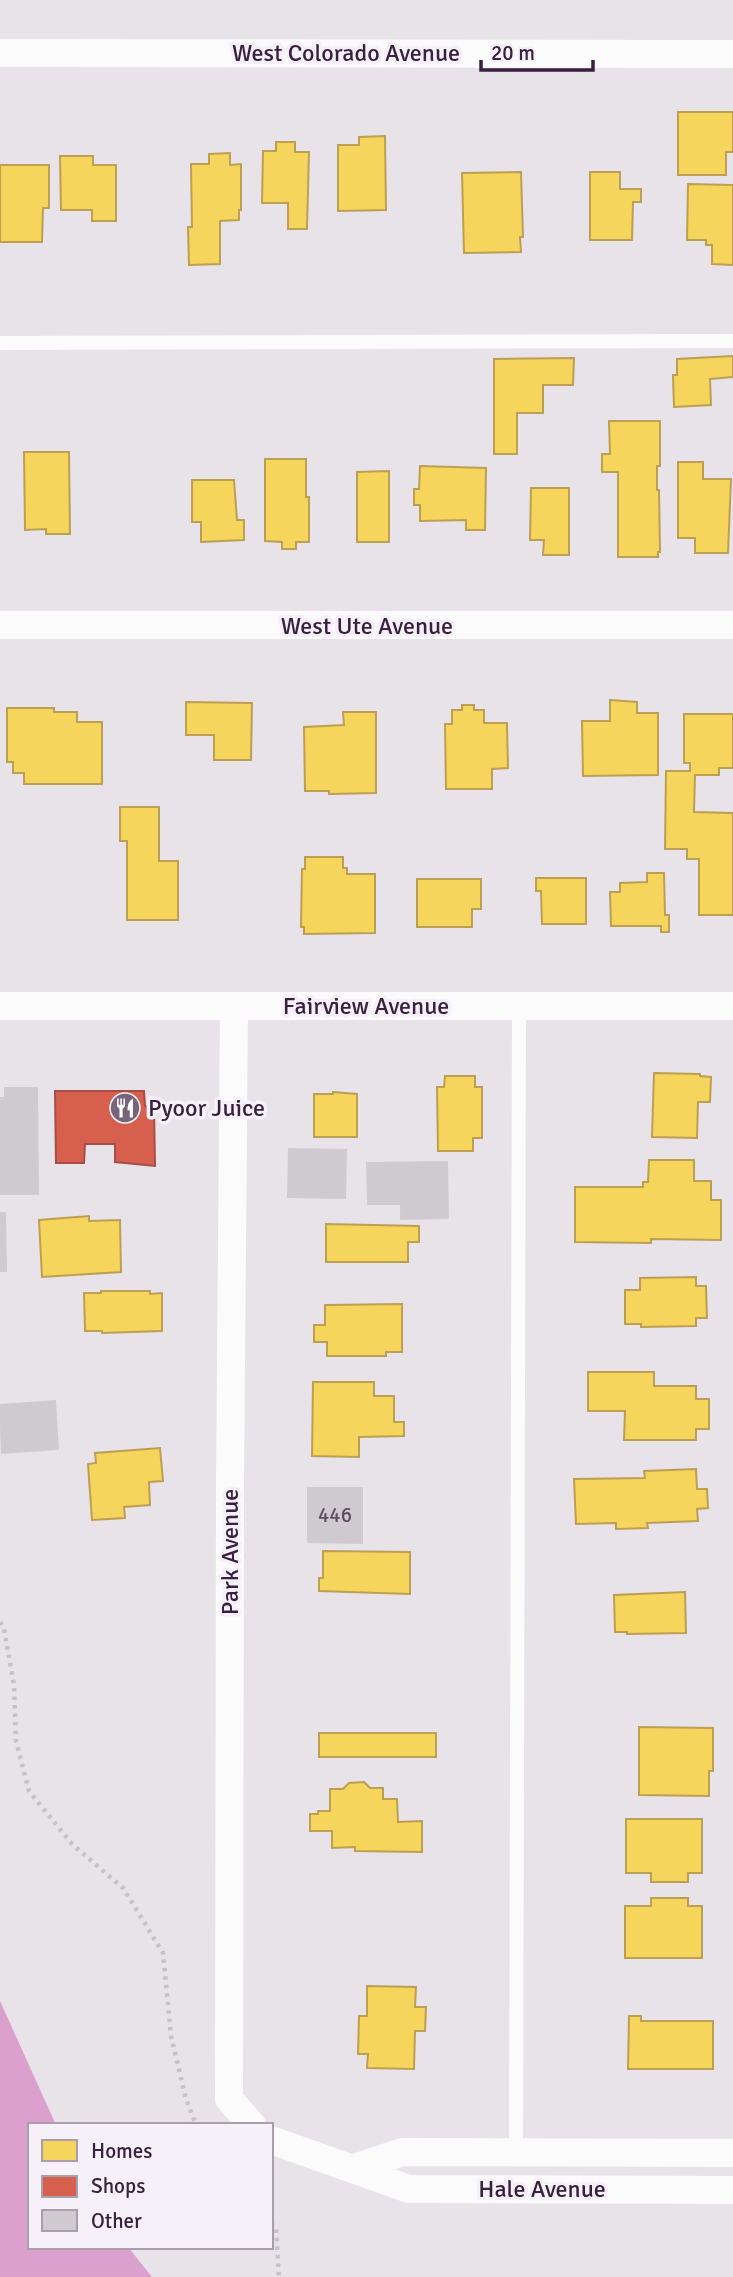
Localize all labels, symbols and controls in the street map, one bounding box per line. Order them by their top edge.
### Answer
scale bar [481,28,593,72]
street label: West Colorado Avenue [232,38,460,68]
text: 20 m [491,40,535,66]
street label: West Ute Avenue [281,611,453,641]
street label: Fairview Avenue [283,991,449,1021]
restaurant icon: Pyoor Juice [108,1091,142,1125]
place label: Pyoor Juice [148,1093,265,1123]
street label: Park Avenue [215,1489,245,1615]
house number: 446 [318,1502,352,1528]
legend [28,2123,273,2249]
text: Homes [91,2138,153,2164]
text: Shops [91,2173,145,2199]
street label: Hale Avenue [478,2174,606,2204]
text: Other [91,2208,142,2234]

